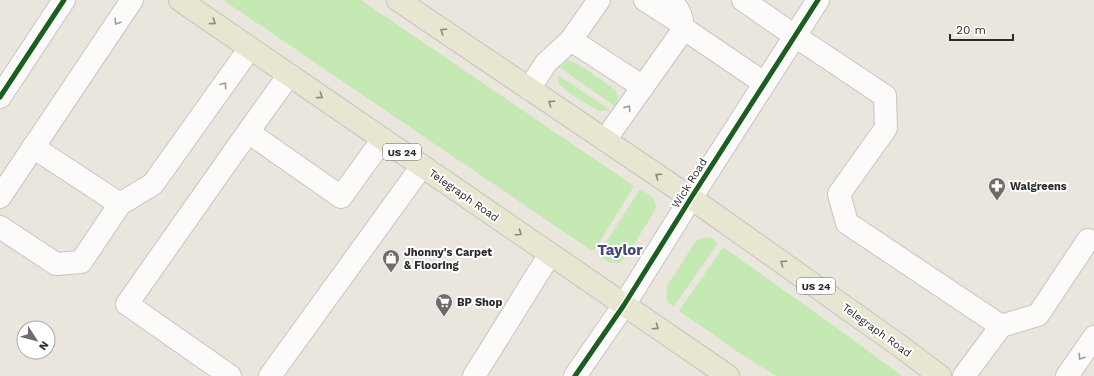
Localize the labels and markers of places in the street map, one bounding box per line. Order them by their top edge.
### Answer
pharmacy icon: Walgreens [987,176,1007,201]
place label: Walgreens [1010,180,1067,193]
place label: Jhonny's Carpet & Flooring [404,246,492,272]
shop icon: Jhonny's Carpet & Flooring [381,248,401,273]
supermarket icon: BP Shop [434,292,454,317]
place label: BP Shop [457,296,502,309]

